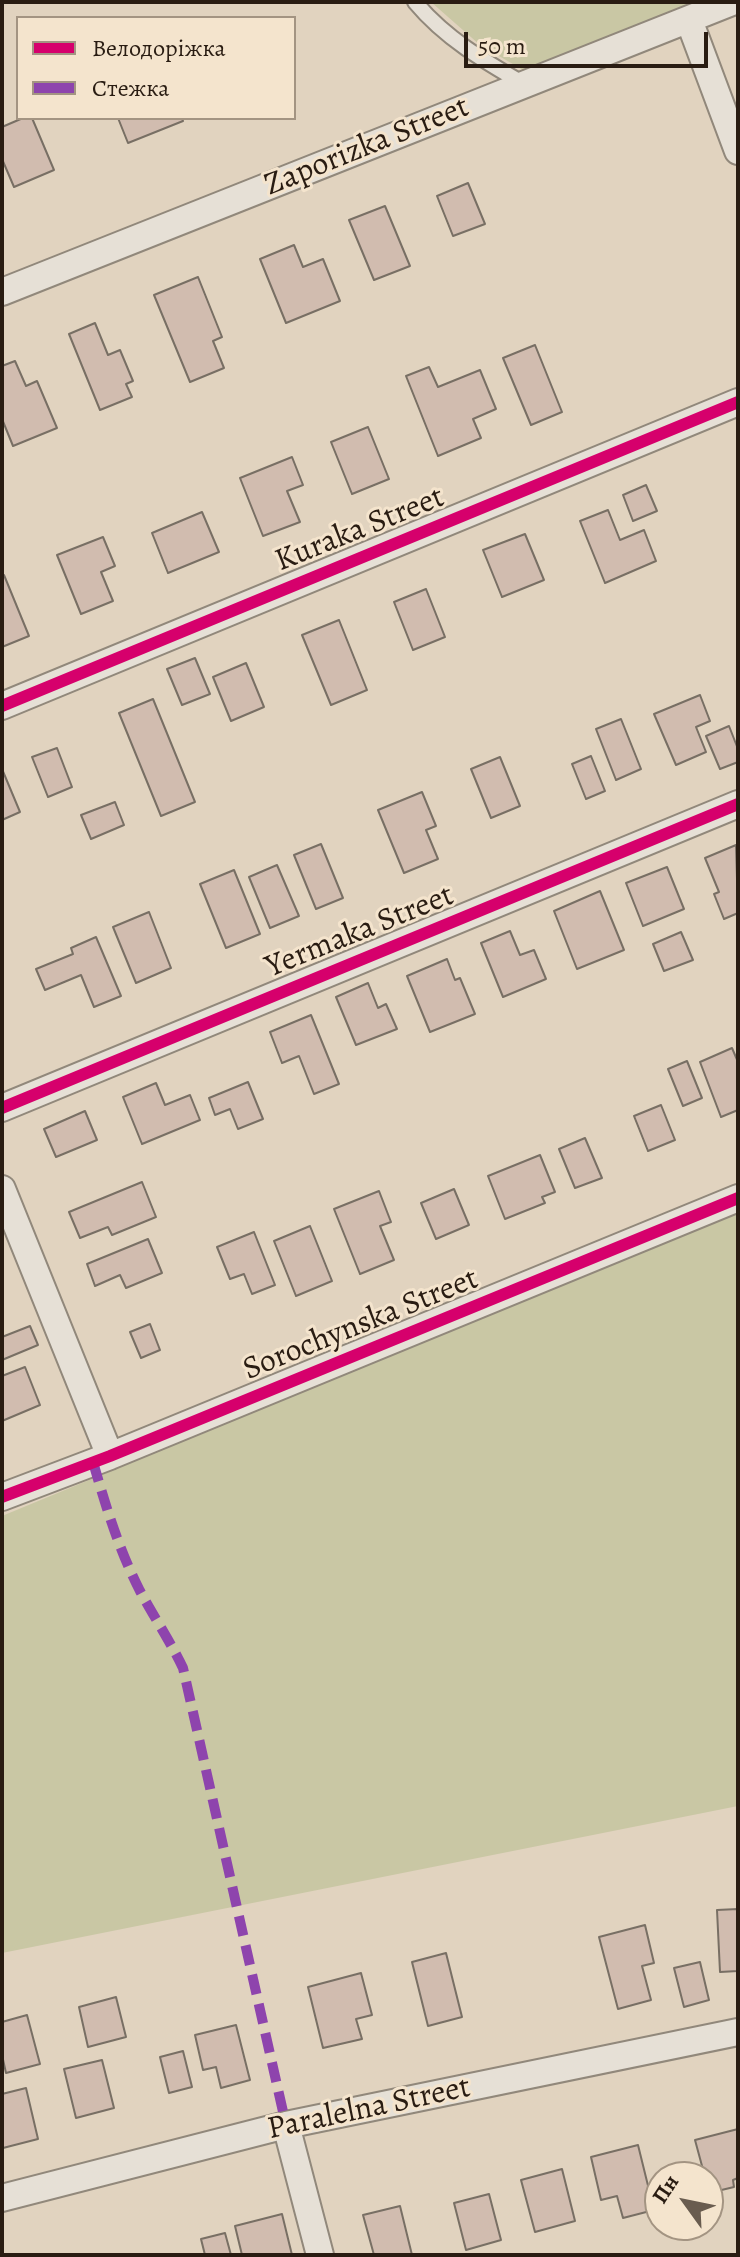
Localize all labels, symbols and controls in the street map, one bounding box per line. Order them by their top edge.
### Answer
legend [16,16,296,120]
scale bar [468,16,712,66]
text: 50 m [478,30,526,62]
text: Велодоріжка [92,32,226,64]
text: Стежка [92,72,169,104]
street label: Zaporizka Street [259,89,475,205]
street label: Kuraka Street [270,479,450,581]
street label: Yermaka Street [260,877,460,987]
street label: Sorochynska Street [238,1260,484,1390]
street label: Paralelna Street [264,2069,474,2149]
north arrow [644,2161,724,2241]
text: Пн [645,2169,686,2209]

